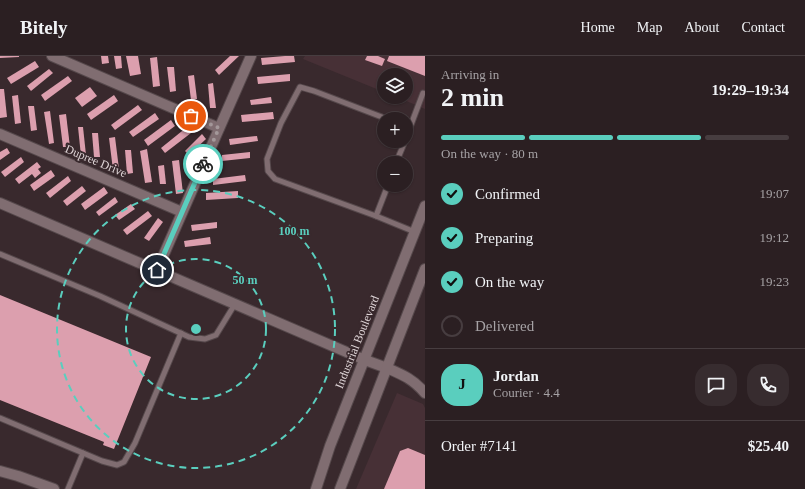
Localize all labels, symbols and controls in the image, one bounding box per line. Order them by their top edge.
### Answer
text: Bitely [20,17,68,38]
text: Home [581,20,615,35]
text: Map [637,20,662,35]
text: About [684,20,719,35]
text: Contact [741,20,785,35]
text: Arriving in [441,67,499,82]
map controls [377,68,413,192]
button: layers [377,68,413,104]
text: 19:29–19:34 [712,82,789,98]
text: 2 min [441,83,504,112]
pin [174,99,208,133]
icon: bag [180,105,202,127]
button: + [377,112,413,148]
street label: Dupree Drive [63,142,129,180]
courier [183,144,223,184]
text: On the way · 80 m [441,146,538,161]
icon: bike [192,153,214,175]
button: − [377,156,413,192]
icon: check [441,183,463,205]
text: Confirmed [475,186,540,202]
text: 19:07 [759,186,789,201]
text: 100 m [279,224,310,238]
icon: check [441,227,463,249]
text: Preparing [475,230,533,246]
text: 19:12 [759,230,789,245]
pin [140,253,174,287]
icon: home [146,259,168,281]
icon: check [441,271,463,293]
text: 50 m [233,273,258,287]
text: On the way [475,274,544,290]
text: 19:23 [759,274,789,289]
street label: Industrial Boulevard [332,293,382,391]
text: Delivered [475,318,534,334]
centre of rings [189,322,203,336]
button: chat [695,364,737,406]
button: phone [747,364,789,406]
text: Jordan [493,368,539,384]
text: J [458,376,466,392]
text: Courier · 4.4 [493,385,560,400]
text: Order #7141 [441,438,517,454]
text: $25.40 [748,438,789,454]

